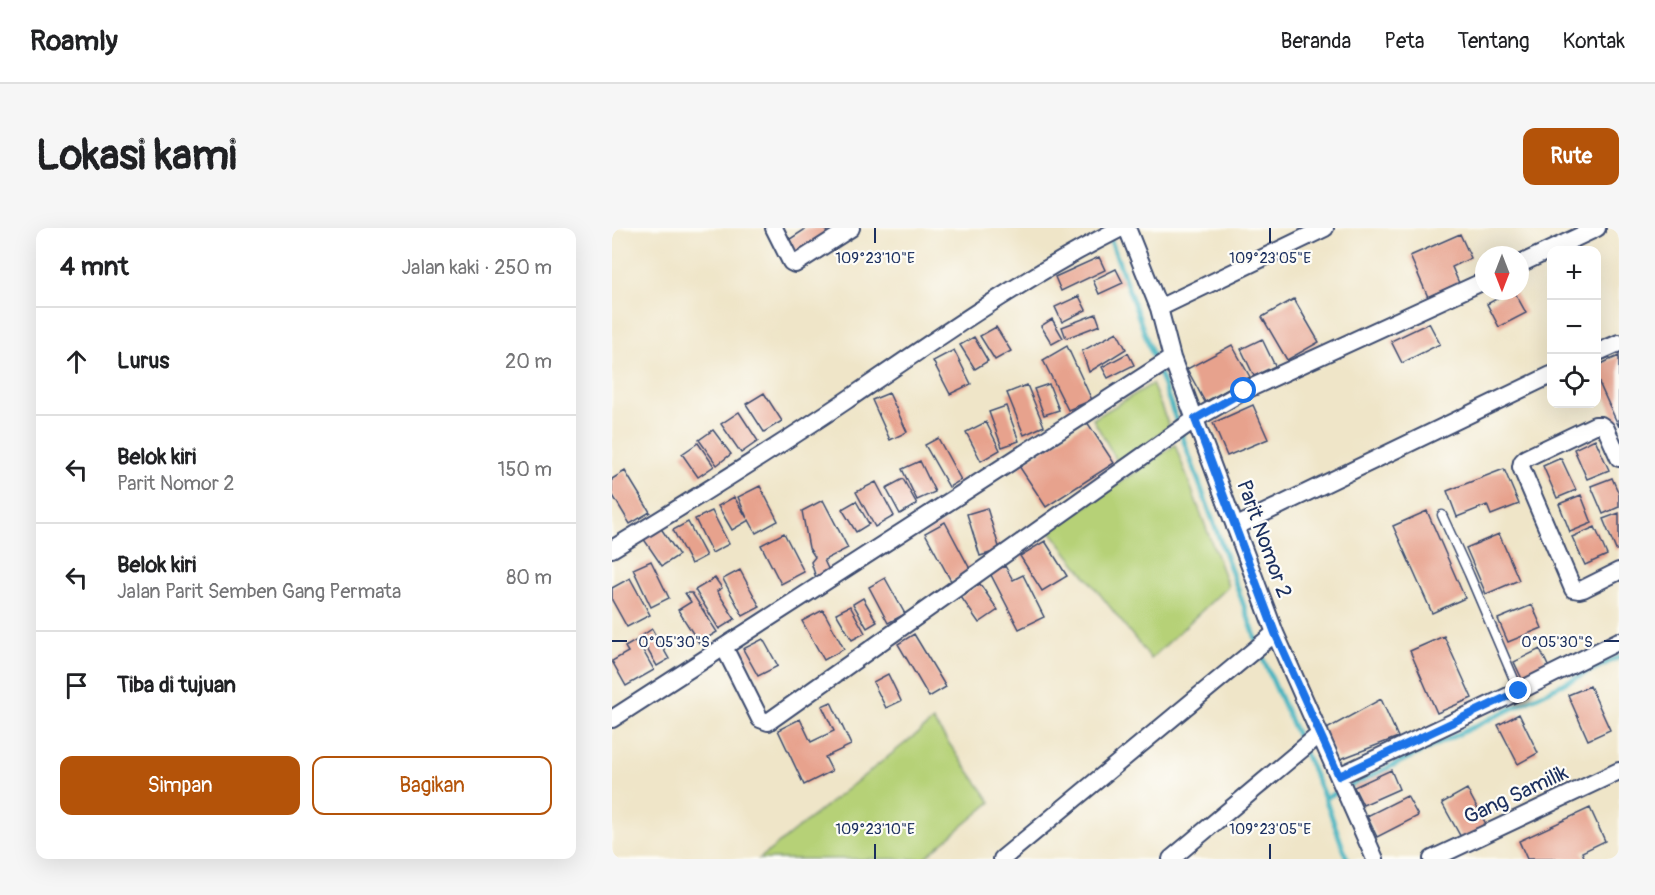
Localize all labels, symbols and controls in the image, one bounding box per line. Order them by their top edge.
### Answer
text: Roamly [30,24,118,59]
text: Beranda [1281,28,1351,55]
text: Peta [1384,28,1425,55]
text: Tentang [1458,28,1530,55]
text: Kontak [1563,28,1625,55]
button: Rute [1523,128,1619,185]
text: Lokasi kami [36,130,236,182]
north arrow [1475,246,1529,300]
map controls [1547,246,1601,408]
button: + [1547,246,1601,300]
text: 109°23'10"E [835,249,915,268]
text: 109°23'05"E [1229,249,1311,268]
text: 4 mnt [60,251,129,283]
text: Jalan kaki · 250 m [402,255,552,280]
button: − [1547,300,1601,354]
icon: ahead [60,345,93,378]
text: Lurus [117,347,169,375]
text: 20 m [505,349,552,374]
button: locate [1547,354,1601,408]
route start [1230,377,1256,403]
text: Belok kiri [117,443,196,471]
icon: left [60,453,93,486]
text: 150 m [498,457,552,482]
text: Parit Nomor 2 [117,471,234,496]
street label: Parit Nomor 2 [1230,476,1298,602]
text: Belok kiri [117,551,196,579]
icon: left [60,561,93,594]
text: 80 m [506,565,552,590]
text: Jalan Parit Semben Gang Permata [117,579,401,604]
text: 0°05'30"S [638,633,710,652]
text: 0°05'30"S [1521,633,1593,652]
icon: arrive [60,669,93,702]
text: Tiba di tujuan [117,671,236,699]
route end [1505,677,1531,703]
button: Simpan [60,756,300,815]
button: Bagikan [312,756,552,815]
street label: Gang Samilik [1460,759,1573,831]
text: 109°23'10"E [835,820,915,839]
text: 109°23'05"E [1229,820,1311,839]

